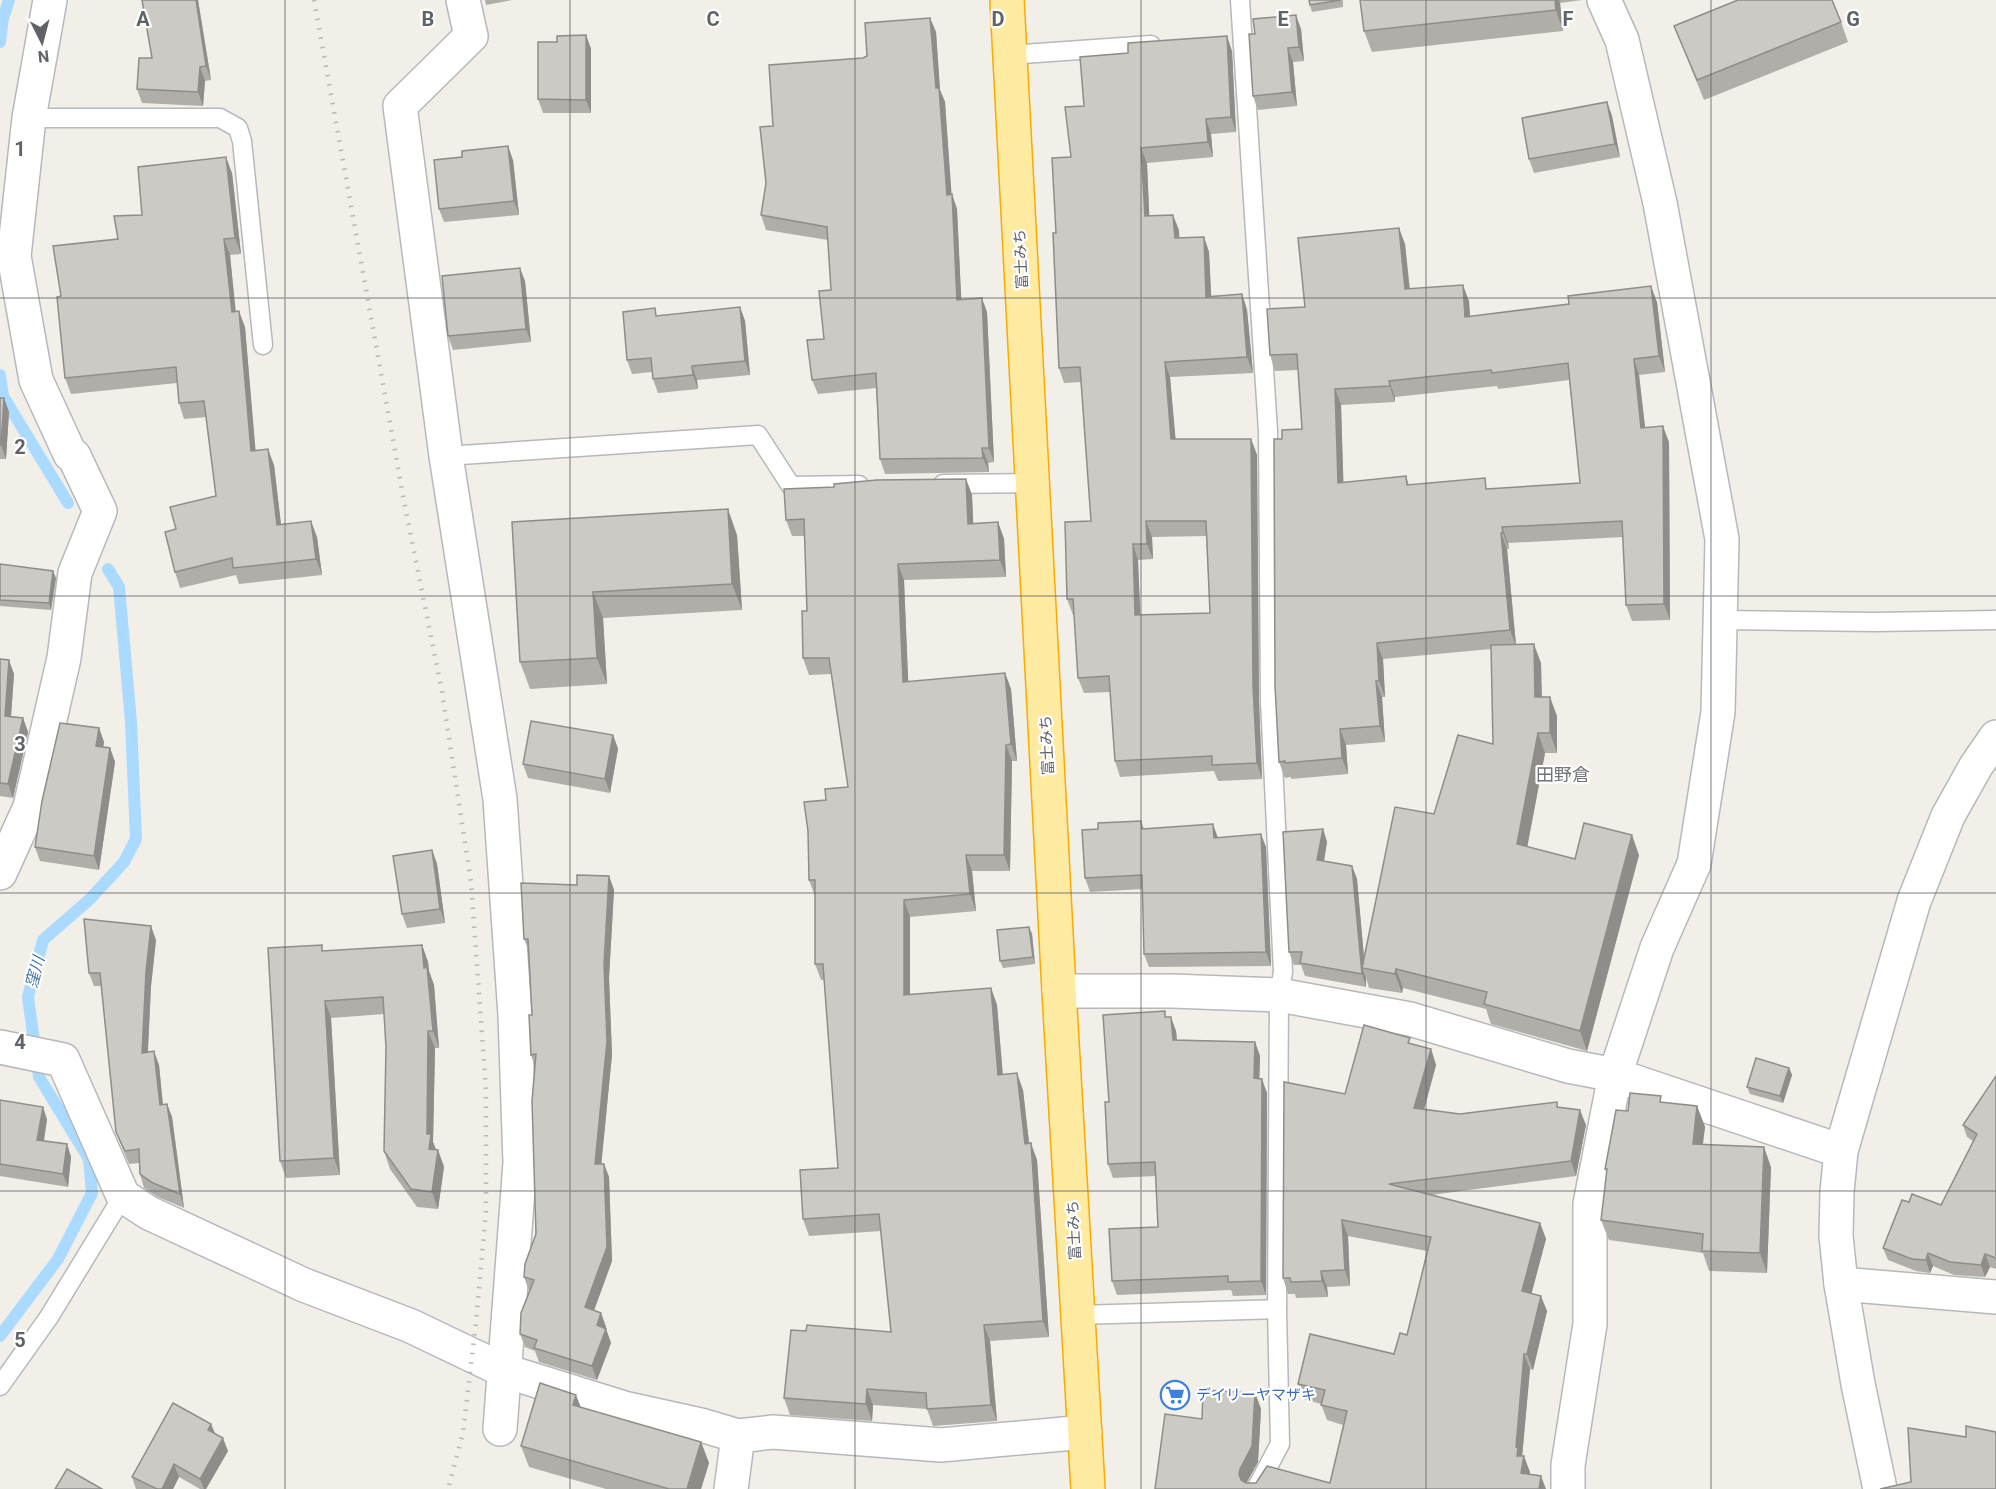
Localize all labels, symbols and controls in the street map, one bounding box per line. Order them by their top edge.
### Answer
text: A [136,7,150,31]
text: B [422,7,434,31]
text: C [706,7,720,31]
text: D [992,7,1005,31]
text: E [1277,7,1289,31]
text: F [1563,7,1574,31]
text: G [1846,7,1860,31]
north arrow [12,12,72,72]
text: N [37,46,50,66]
text: 1 [14,137,26,161]
street label: 富士みち [1010,229,1032,289]
text: 2 [14,435,26,459]
street label: 富士みち [1036,715,1058,775]
text: 3 [14,732,26,756]
district label: 田野倉 [1536,764,1590,785]
water label: 窪川 [22,952,49,990]
text: 4 [14,1030,26,1054]
street label: 富士みち [1063,1200,1085,1260]
text: 5 [14,1328,26,1352]
supermarket icon: デイリーヤマザキ [1159,1379,1191,1411]
place label: デイリーヤマザキ [1196,1386,1316,1404]

